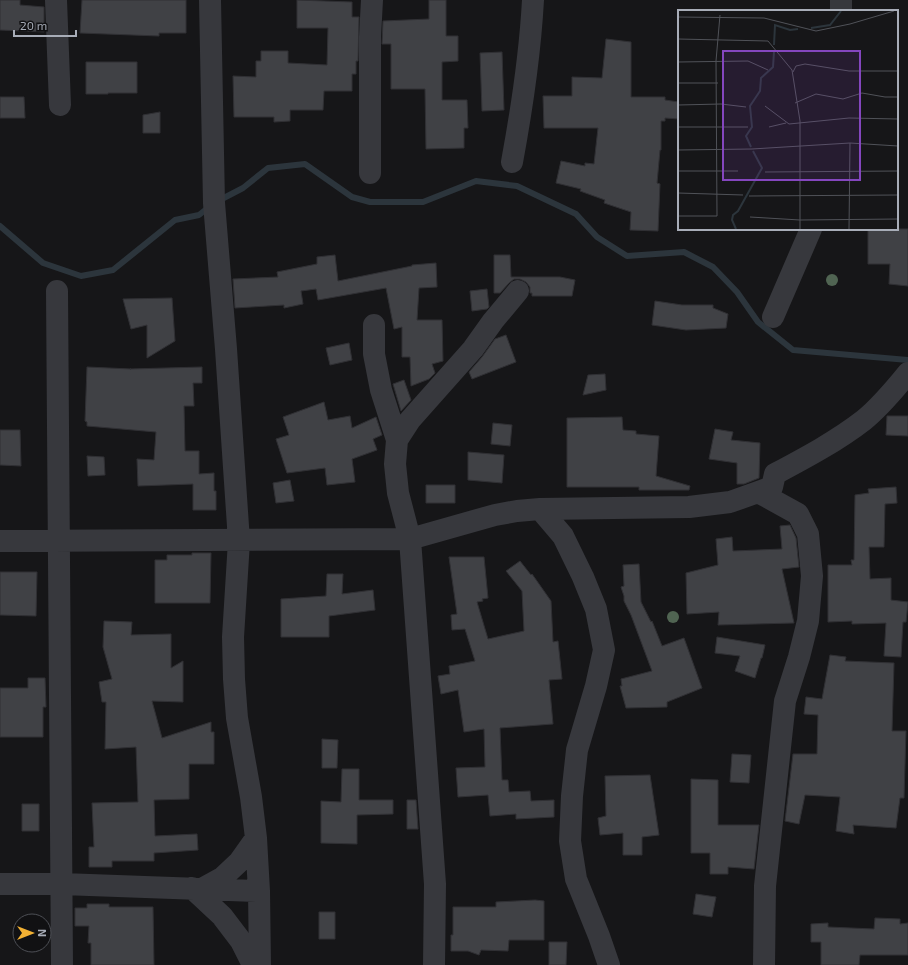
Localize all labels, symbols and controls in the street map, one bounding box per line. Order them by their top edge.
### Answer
inset map [678,10,898,230]
scale bar [14,12,76,38]
text: 20 m [20,18,47,32]
north arrow [12,913,52,953]
text: N [36,929,49,937]

